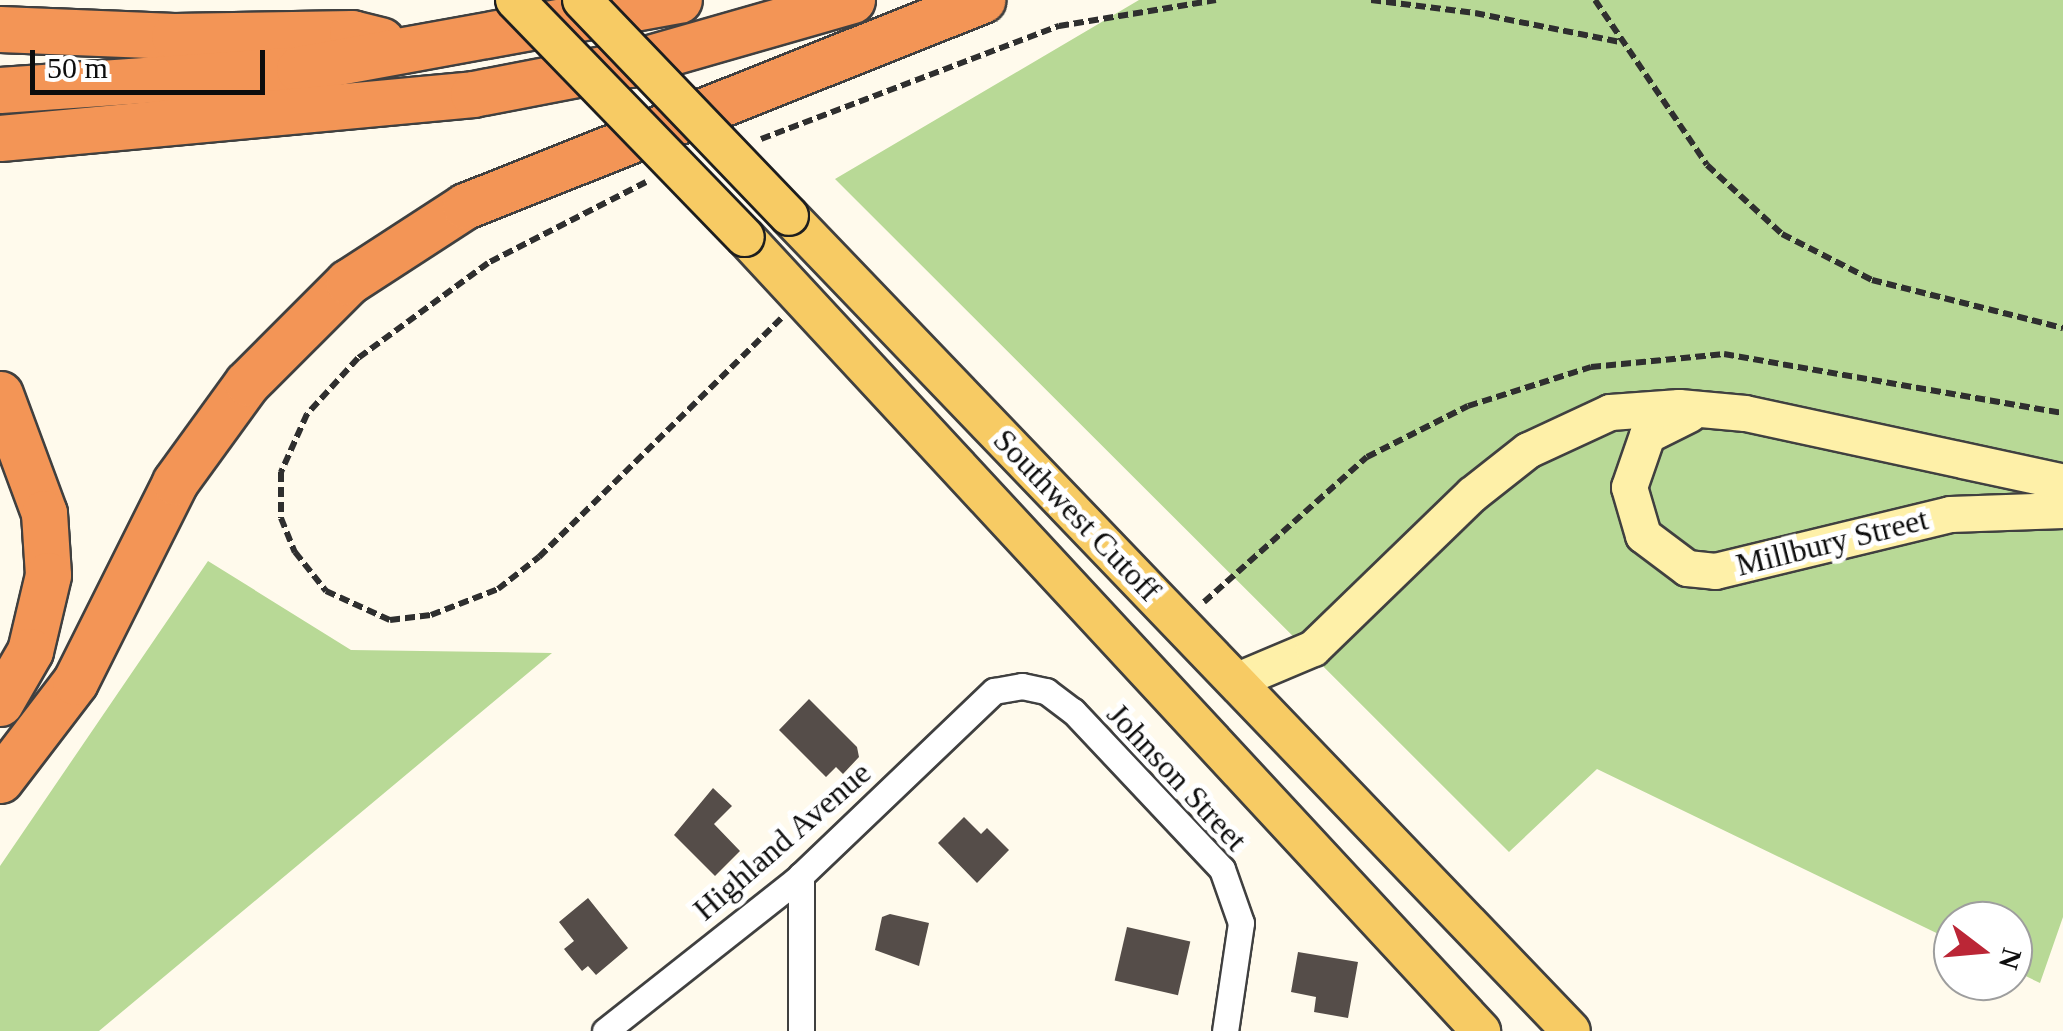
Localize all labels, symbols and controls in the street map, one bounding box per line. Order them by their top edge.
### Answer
scale bar [35,30,270,92]
text: 50 m [47,51,108,84]
street label: Southwest Cutoff [985,421,1169,609]
street label: Millbury Street [1732,500,1932,584]
street label: Johnson Street [1099,695,1255,859]
street label: Highland Avenue [685,753,879,929]
north arrow [1933,901,2033,1001]
text: N [1993,945,2028,973]

